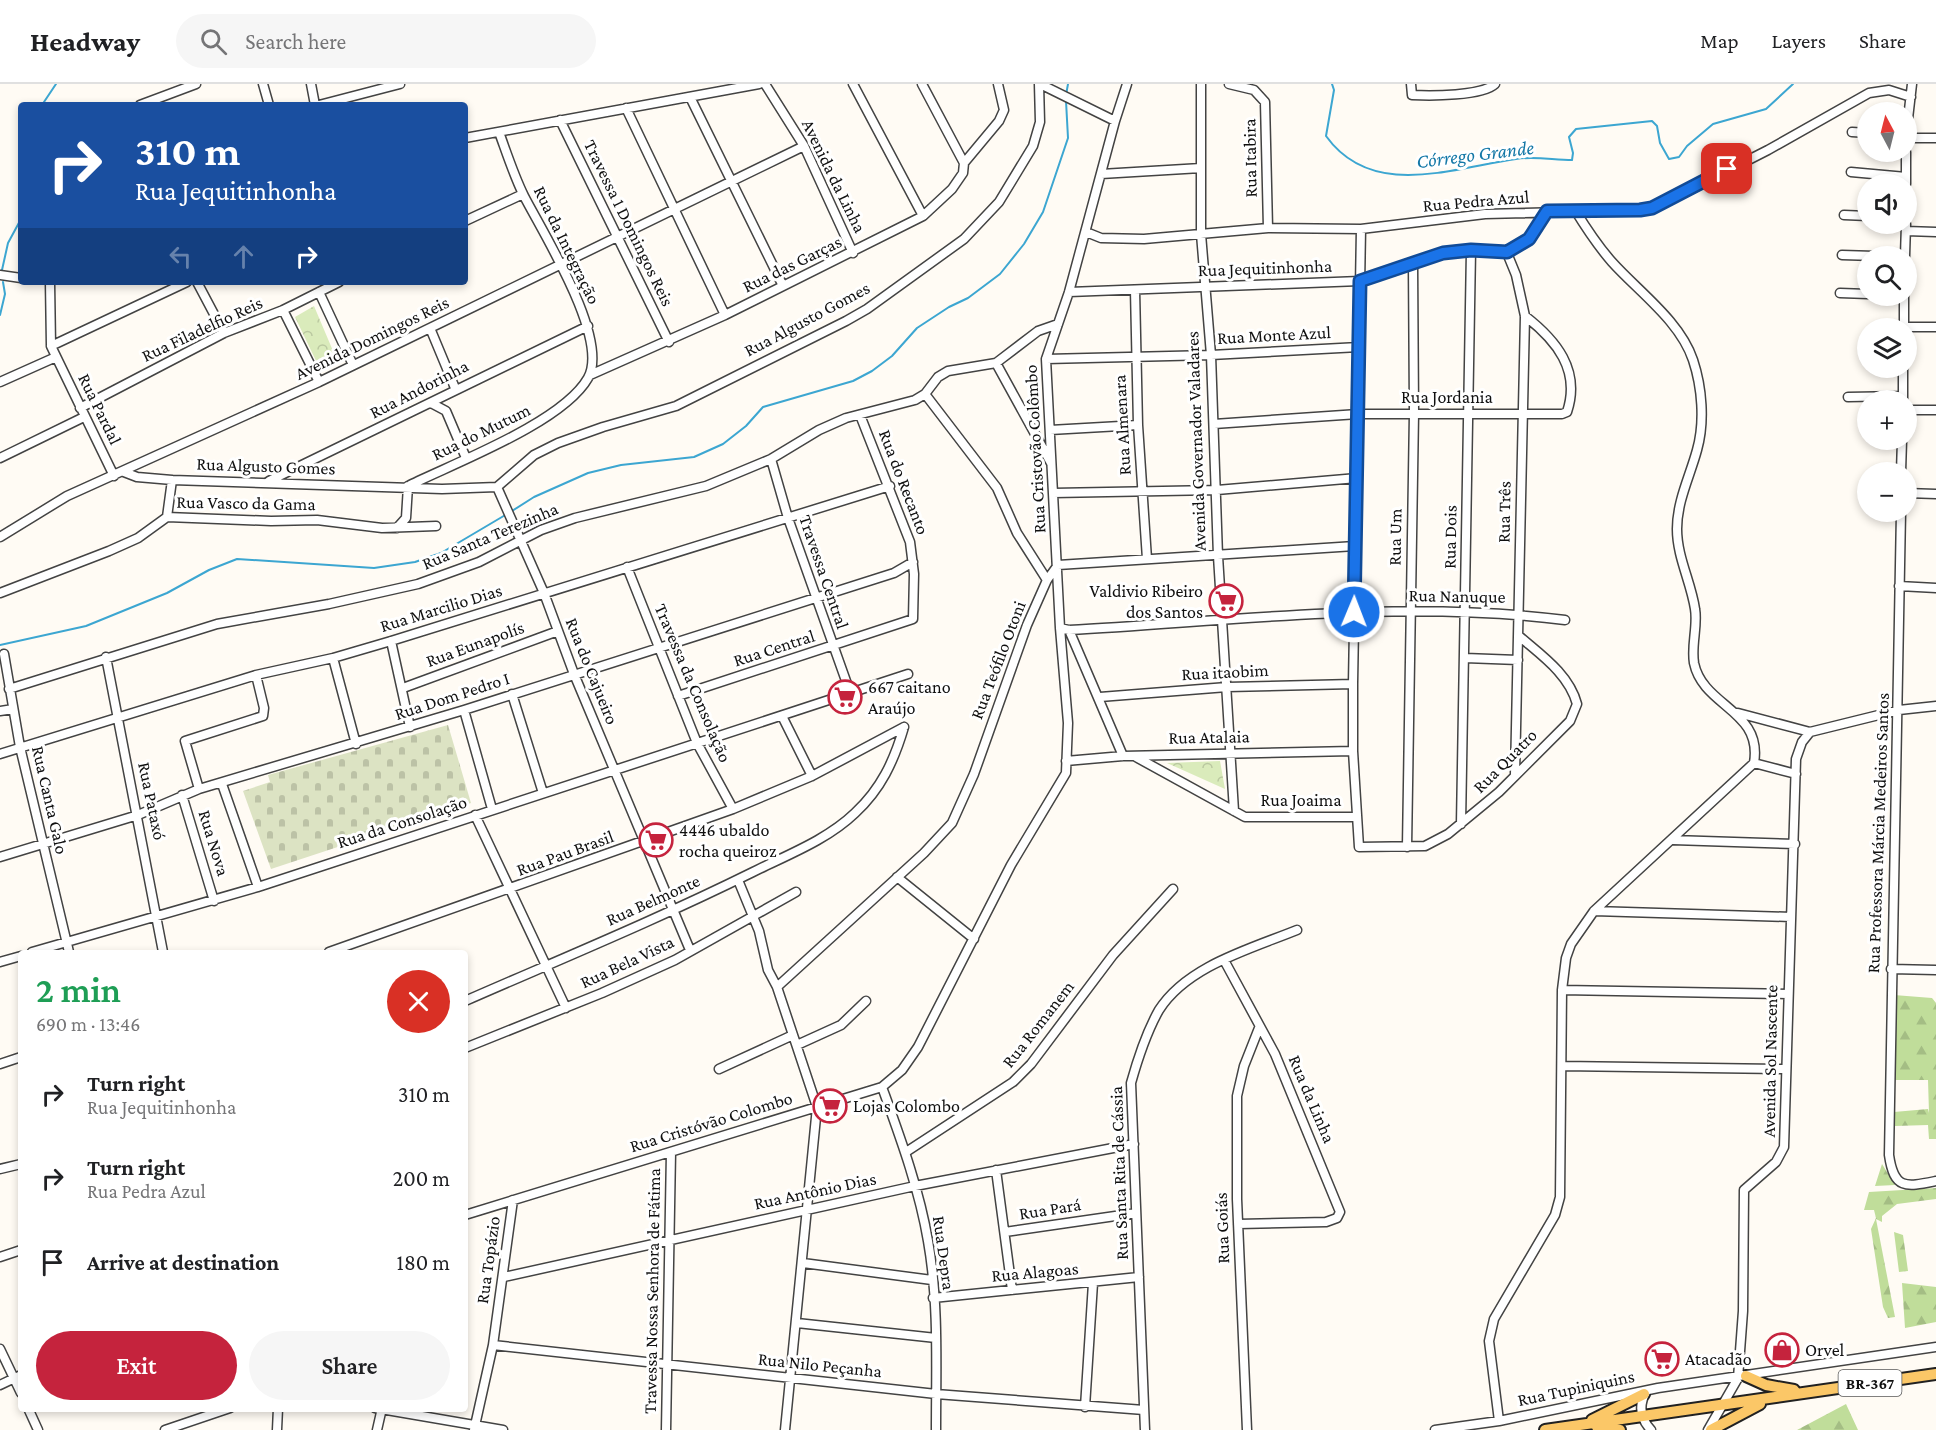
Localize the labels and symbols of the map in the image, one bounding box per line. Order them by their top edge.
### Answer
north arrow [1857,102,1917,162]
street label: Avenida da Linha [798,116,870,236]
street label: Rua Itabira [1239,118,1261,198]
water label: Córrego Grande [1415,136,1536,173]
street label: Travessa 1 Domingos Reis [580,137,678,309]
pin [1701,143,1752,194]
street label: Rua da Integração [530,183,604,307]
street label: Rua Pedra Azul [1422,186,1530,216]
street label: Rua das Garças [739,231,845,297]
street label: Rua Jequitinhonha [1198,256,1332,280]
street label: Rua Algusto Gomes [741,277,873,361]
street label: Rua Filadelfio Reis [138,292,266,366]
street label: Avenida Domingos Reis [292,292,452,384]
street label: Rua Monte Azul [1217,322,1332,348]
street label: Avenida Governador Valadares [1182,331,1210,551]
street label: Rua Andorinha [366,356,472,422]
street label: Rua Cristovão Colômbo [1021,364,1049,534]
street label: Rua Pardal [74,370,126,448]
street label: Rua Almenara [1109,374,1135,476]
street label: Rua Jordania [1401,387,1493,407]
street label: Rua do Mutum [428,399,534,464]
street label: Rua do Recanto [875,427,933,537]
street label: Rua Algusto Gomes [196,454,336,478]
street label: Rua Três [1493,481,1515,543]
street label: Rua Vasco da Gama [176,492,316,514]
street label: Rua Santa Terezinha [419,498,561,574]
street label: Rua Dois [1439,505,1461,569]
street label: Rua Um [1385,508,1406,566]
street label: Travessa Central [795,512,853,632]
street label: Rua Marcilio Dias [378,580,504,636]
position arrow [1322,580,1386,644]
place label: Valdivio Ribeiro dos Santos [1089,581,1203,622]
supermarket icon: Valdivio Ribeiro dos Santos [1208,583,1244,619]
street label: Rua Nanuque [1408,585,1506,607]
street label: Rua Teófilo Otoni [966,598,1030,722]
street label: Travessa da Consolação [651,601,735,765]
street label: Rua do Cajueiro [561,615,622,728]
street label: Rua Eunapolís [423,617,527,671]
street label: Rua Central [731,625,817,671]
street label: Rua itaobim [1181,660,1270,684]
street label: Rua Dom Pedro I [392,668,512,724]
place label: 667 caitano Araújo [868,677,951,719]
supermarket icon: 667 caitano Araújo [827,679,863,715]
street label: Rua Professora Márcia Medeiros Santos [1863,692,1893,974]
street label: Rua Quatro [1469,725,1541,797]
street label: Rua Atalaia [1168,726,1250,748]
street label: Rua Canta Galo [28,744,72,856]
street label: Rua Pataxó [134,760,170,842]
street label: Rua Joaima [1260,790,1342,810]
street label: Rua da Consolação [335,792,469,852]
street label: Rua Nova [194,807,234,879]
place label: 4446 ubaldo rocha queiroz [679,820,777,861]
supermarket icon: 4446 ubaldo rocha queiroz [638,822,674,858]
street label: Rua Pau Brasil [514,826,616,880]
street label: Rua Belmonte [603,870,703,930]
street label: Rua Bela Vista [577,932,677,992]
street label: Rua Romanem [998,976,1078,1071]
street label: Avenida Sol Nascente [1759,984,1781,1138]
street label: Rua da Linha [1285,1052,1339,1146]
street label: Rua Santa Rita de Cássia [1106,1086,1132,1260]
street label: Rua Cristóvão Colombo [627,1088,795,1156]
supermarket icon: Lojas Colombo [812,1088,848,1124]
place label: Lojas Colombo [853,1096,960,1117]
street label: Travessa Nossa Senhora de Fátima [640,1168,664,1414]
street label: Rua Antônio Dias [752,1168,878,1214]
street label: Rua Goiás [1211,1192,1233,1264]
street label: Rua Pará [1018,1194,1082,1224]
street label: Rua Topázio [472,1215,504,1305]
street label: Rua Depra [929,1215,959,1291]
street label: Rua Alagoas [991,1258,1079,1286]
shop icon: Orvel [1764,1332,1800,1368]
place label: Orvel [1805,1340,1845,1360]
supermarket icon: Atacadão [1644,1341,1680,1377]
street label: Rua Nilo Peçanha [757,1349,883,1381]
place label: Atacadão [1685,1349,1752,1369]
street label: Rua Tupiniquins [1516,1366,1636,1410]
road number: BR-367 [1838,1370,1902,1396]

